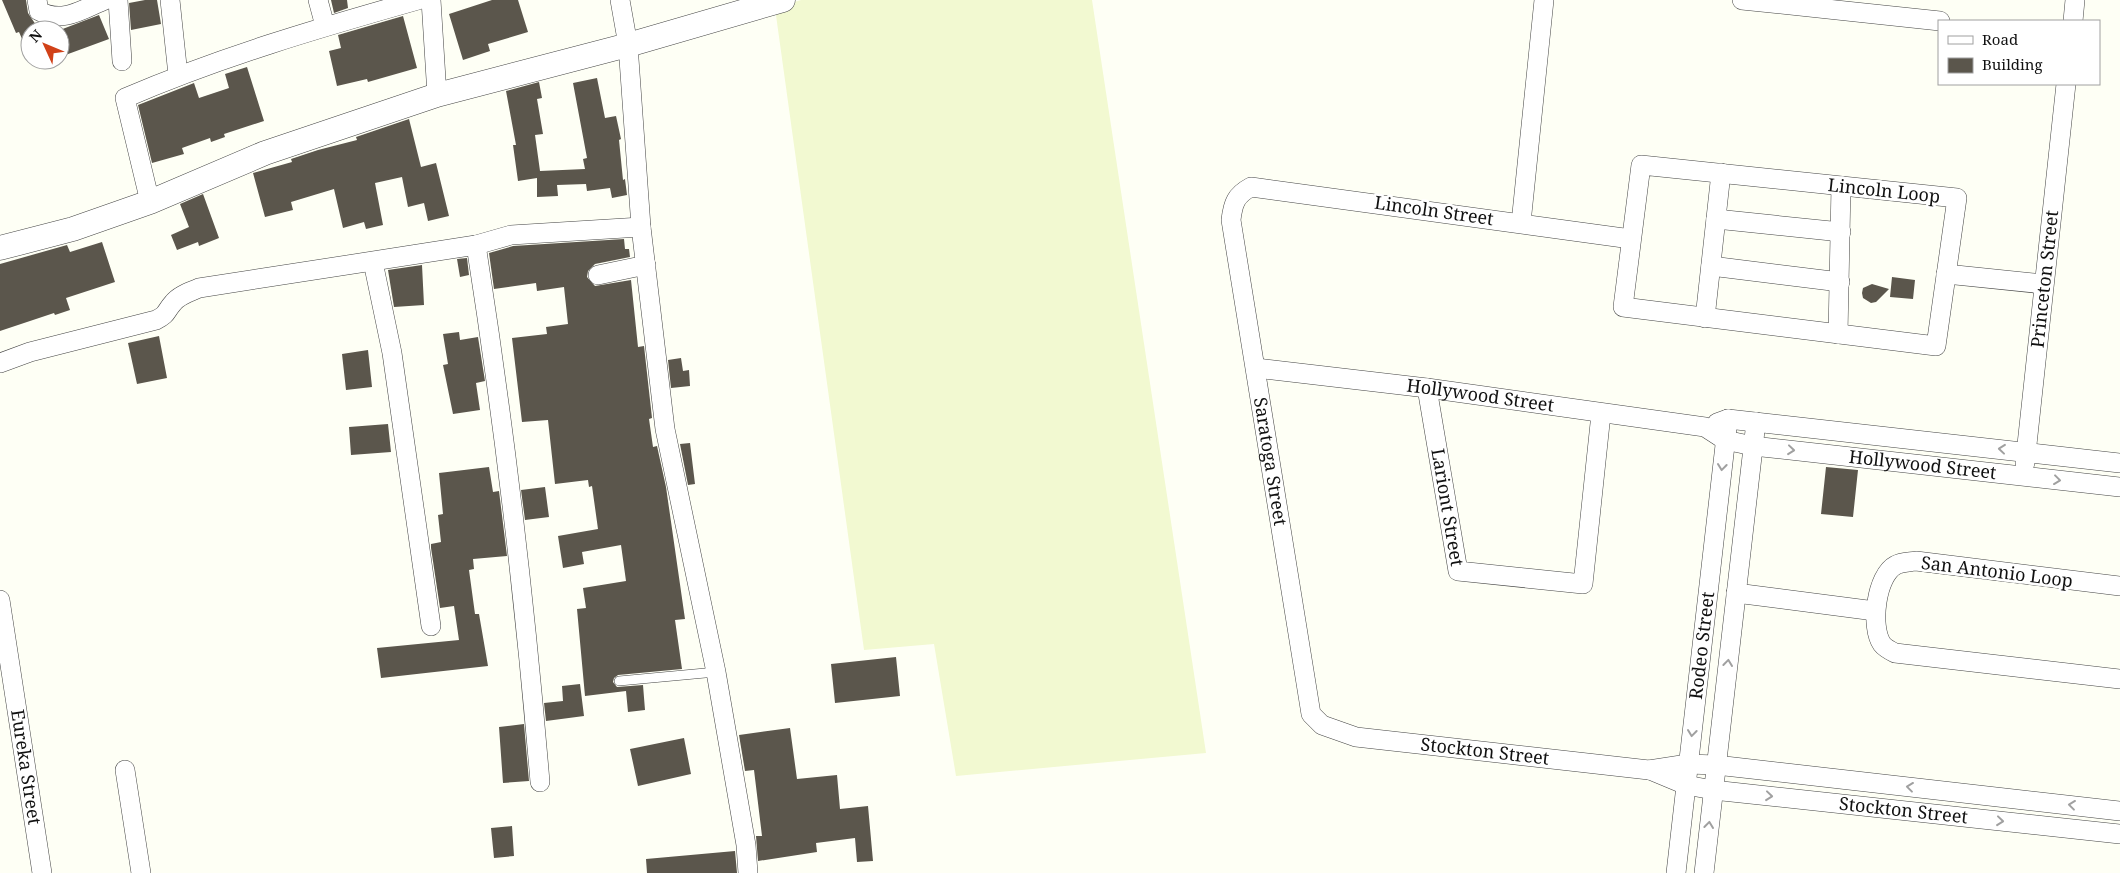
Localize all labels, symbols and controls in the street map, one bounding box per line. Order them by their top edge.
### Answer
north arrow [20,20,70,70]
legend [1938,20,2100,85]
text: N [25,25,46,46]
text: Road [1982,29,2018,49]
text: Building [1982,54,2043,74]
street label: Lincoln Loop [1827,172,1941,208]
street label: Lincoln Street [1373,190,1495,230]
street label: Princeton Street [2025,209,2063,349]
street label: Hollywood Street [1406,373,1556,417]
street label: Saratoga Street [1249,395,1293,527]
one-way arrow [1787,444,1795,455]
street label: Hollywood Street [1848,444,1998,484]
one-way arrow [1998,444,2006,455]
street label: Lariont Street [1426,447,1470,568]
one-way arrow [1717,463,1728,471]
one-way arrow [2053,474,2061,485]
street label: San Antonio Loop [1920,550,2074,592]
street label: Rodeo Street [1683,590,1719,701]
one-way arrow [1722,659,1733,667]
street label: Eureka Street [6,708,47,826]
one-way arrow [1687,729,1698,737]
street label: Stockton Street [1419,731,1551,770]
one-way arrow [1906,782,1914,793]
one-way arrow [1765,790,1773,801]
street label: Stockton Street [1838,791,1969,828]
one-way arrow [2067,800,2075,811]
one-way arrow [1996,815,2004,826]
one-way arrow [1703,820,1714,828]

